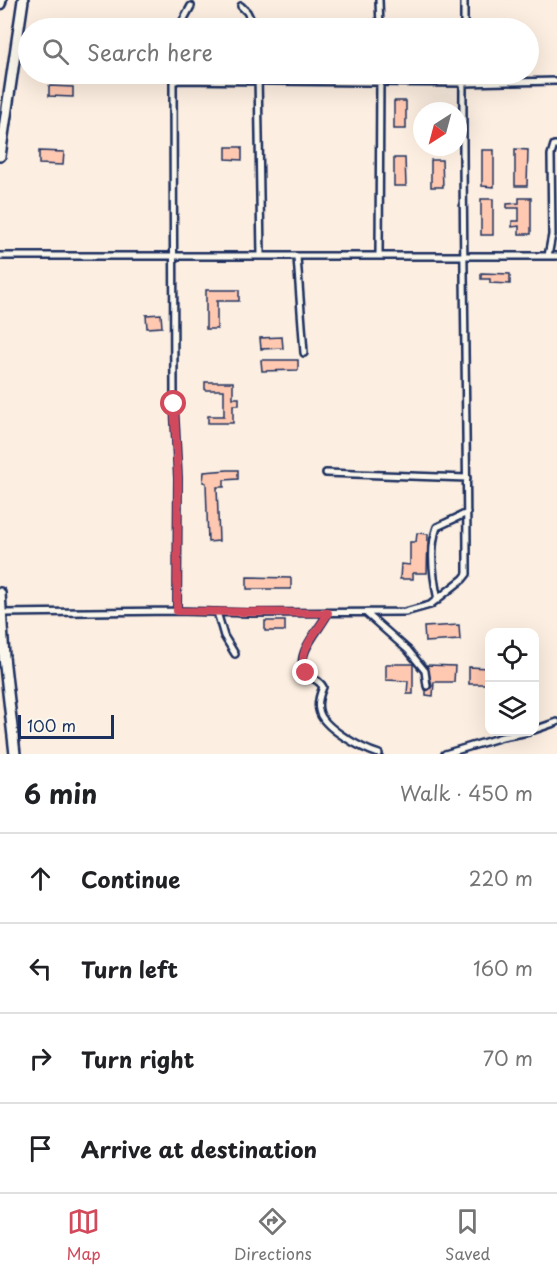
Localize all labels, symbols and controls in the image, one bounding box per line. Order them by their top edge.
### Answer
search box [18,18,539,84]
icon: search [39,35,72,68]
text: Search here [87,35,213,68]
north arrow [413,102,467,156]
route start [160,390,186,416]
map controls [485,628,539,736]
button: locate [485,628,539,682]
route end [292,659,318,685]
button: layers [485,682,539,736]
scale bar [18,712,114,740]
text: 100 m [27,713,76,737]
text: 6 min [24,774,97,813]
text: Walk · 450 m [400,778,533,808]
icon: ahead [24,862,57,895]
text: Continue [81,862,180,895]
text: 220 m [469,863,533,893]
icon: left [24,952,57,985]
text: Turn left [81,952,178,985]
text: 160 m [473,953,533,983]
icon: right [24,1042,57,1075]
text: Turn right [81,1042,194,1075]
text: 70 m [483,1043,533,1073]
icon: arrive [24,1132,57,1165]
text: Arrive at destination [81,1132,317,1165]
tab: Map [67,1205,101,1265]
tab: Directions [234,1205,312,1265]
tab: Saved [445,1205,490,1265]

